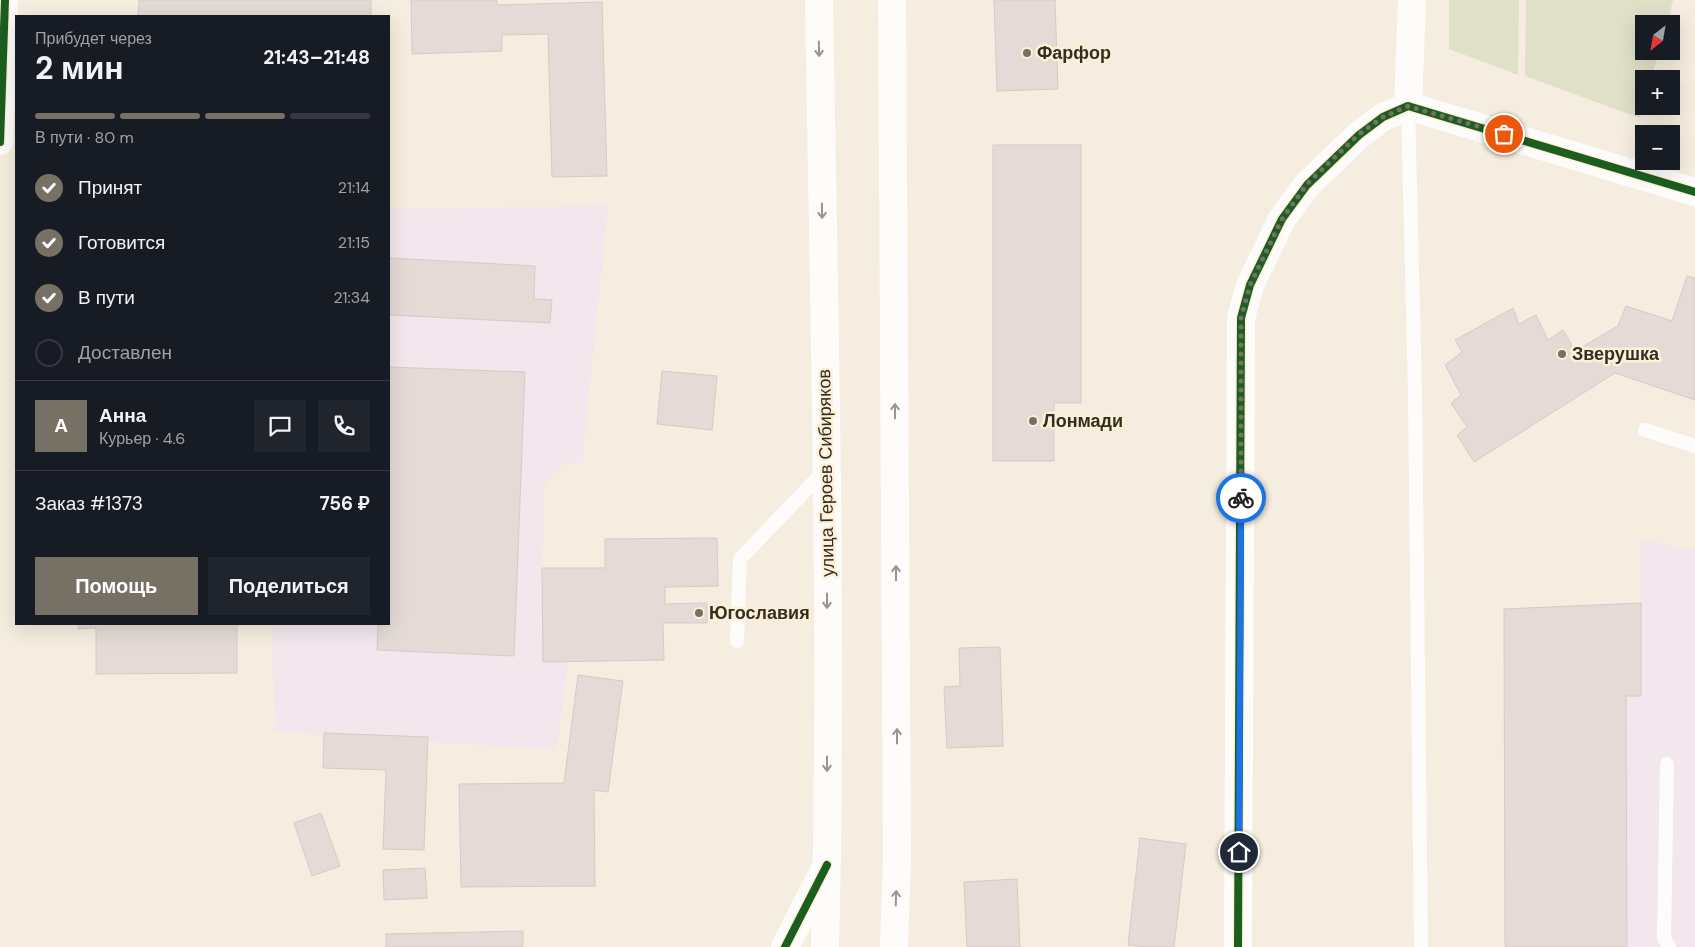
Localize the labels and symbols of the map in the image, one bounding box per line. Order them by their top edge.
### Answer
north arrow [1635,15,1680,60]
one-way arrow [815,40,824,56]
place label: Фарфор [1037,41,1111,65]
marker: Фарфор [1021,47,1033,59]
pin [1483,113,1525,155]
one-way arrow [817,202,827,219]
place label: Зверушка [1572,342,1660,366]
marker: Зверушка [1556,348,1568,360]
street label: улица Героев Сибиряков [812,369,840,577]
one-way arrow [890,403,900,420]
place label: Лонмади [1043,409,1123,433]
marker: Лонмади [1027,415,1039,427]
courier [1216,473,1266,523]
one-way arrow [891,566,901,582]
one-way arrow [822,592,832,609]
place label: Югославия [709,601,810,625]
marker: Югославия [693,607,705,619]
one-way arrow [892,728,902,744]
one-way arrow [822,755,832,771]
pin [1218,831,1260,873]
one-way arrow [891,891,901,907]

